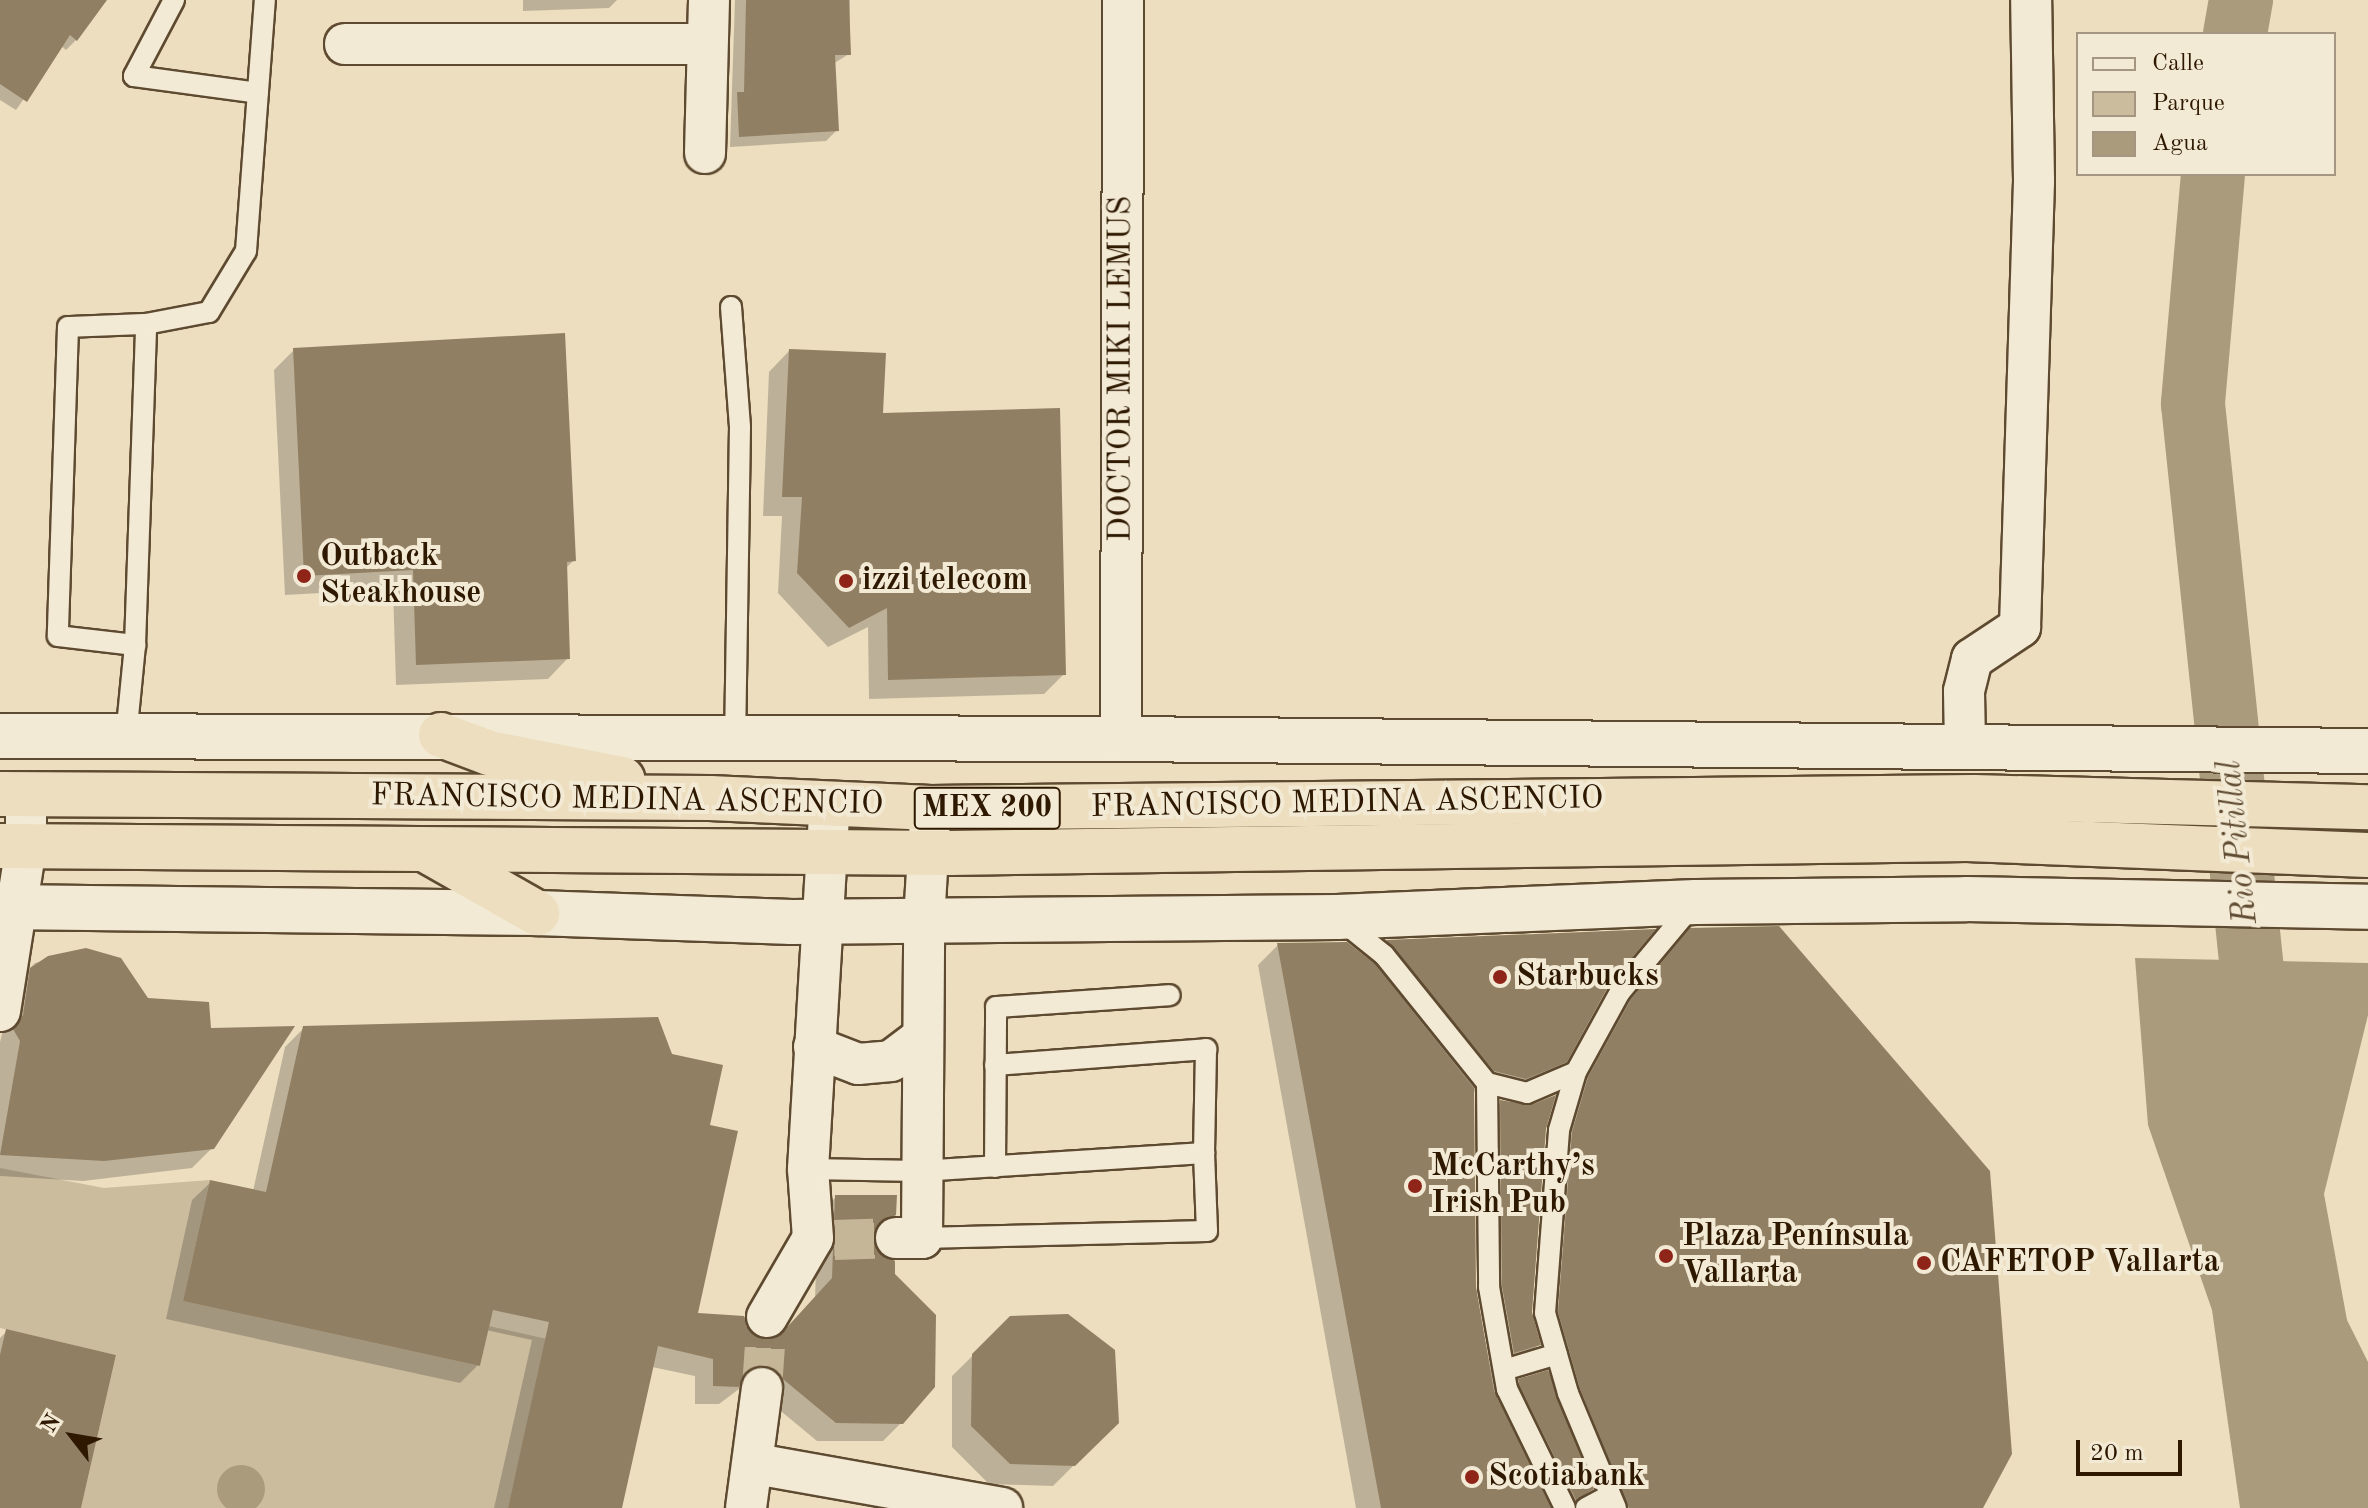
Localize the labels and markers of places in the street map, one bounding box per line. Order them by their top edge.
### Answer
place label: Outback Steakhouse [320,539,481,614]
place label: izzi telecom [862,562,1028,600]
marker: Outback Steakhouse [295,567,313,585]
marker: izzi telecom [837,572,855,590]
place label: Starbucks [1516,958,1659,996]
marker: Starbucks [1491,968,1509,986]
place label: McCarthy’s Irish Pub [1431,1149,1595,1224]
marker: McCarthy’s Irish Pub [1406,1177,1424,1195]
place label: Plaza Península Vallarta [1682,1219,1909,1294]
place label: CAFETOP Vallarta [1940,1244,2220,1282]
marker: Plaza Península Vallarta [1657,1247,1675,1265]
marker: CAFETOP Vallarta [1915,1254,1933,1272]
place label: Scotiabank [1488,1458,1645,1496]
marker: Scotiabank [1463,1468,1481,1486]

